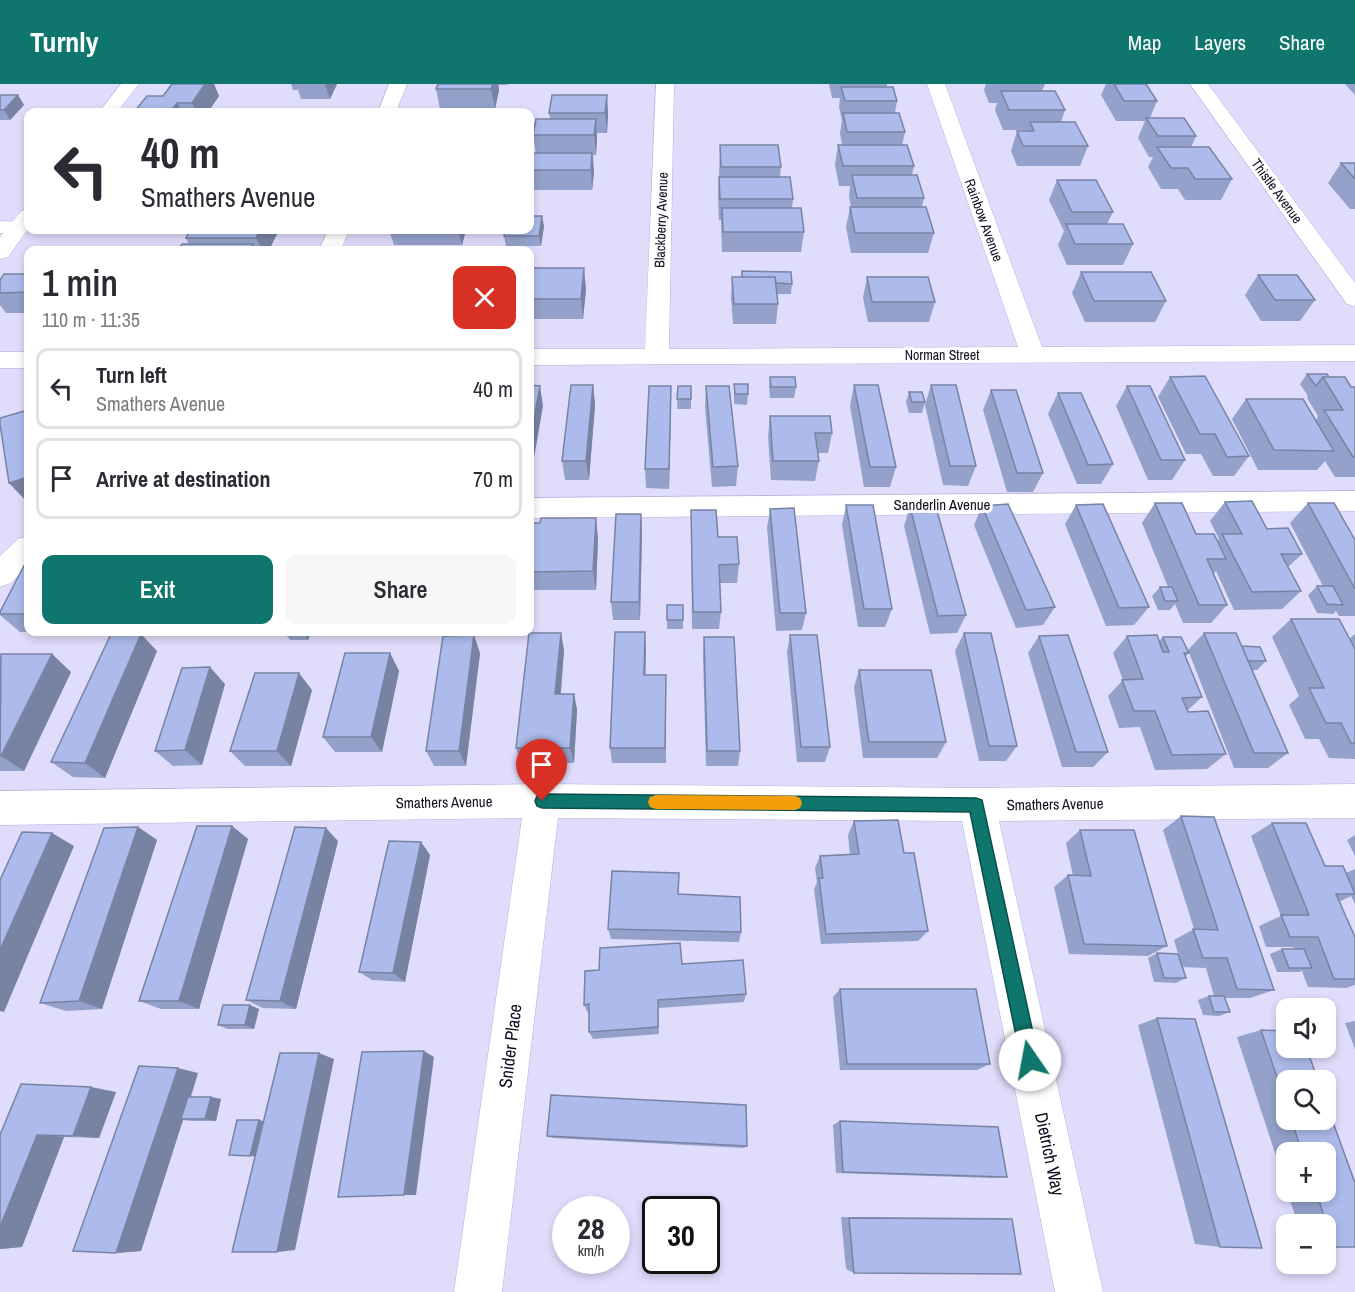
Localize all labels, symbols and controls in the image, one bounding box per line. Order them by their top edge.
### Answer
text: Turnly [30,23,99,61]
text: Map [1128,28,1161,57]
text: Layers [1194,28,1246,57]
text: Share [1279,28,1325,57]
text: 40 m [141,125,220,181]
icon: left [42,132,120,210]
street label: Thistle Avenue [1247,155,1307,227]
street label: Blackberry Avenue [650,172,672,268]
street label: Rainbow Avenue [961,176,1007,264]
text: Smathers Avenue [141,179,315,215]
text: 1 min [42,259,118,307]
button: close [453,266,516,329]
text: 110 m · 11:35 [42,306,140,333]
street label: Norman Street [905,346,979,364]
text: Turn left [96,360,167,390]
icon: left [45,372,78,405]
text: 40 m [473,374,513,404]
text: Smathers Avenue [96,390,225,417]
icon: arrive [45,462,78,495]
text: Arrive at destination [96,464,270,494]
text: 70 m [473,464,513,494]
street label: Sanderlin Avenue [894,494,991,515]
button: Exit [42,555,273,624]
button: Share [285,555,516,624]
pin [516,739,567,801]
icon: arrive [525,748,558,781]
street label: Smathers Avenue [395,791,493,813]
street label: Smathers Avenue [1006,793,1104,815]
map controls [1276,998,1336,1274]
button: sound [1276,998,1336,1058]
street label: Snider Place [492,1003,528,1089]
position arrow [998,1028,1062,1092]
button: search [1276,1070,1336,1130]
street label: Dietrich Way [1029,1110,1071,1199]
button: + [1276,1142,1336,1202]
speed limit sign: 30 [642,1196,720,1274]
text: 28 [577,1208,605,1248]
button: − [1276,1214,1336,1274]
text: km/h [578,1240,604,1261]

